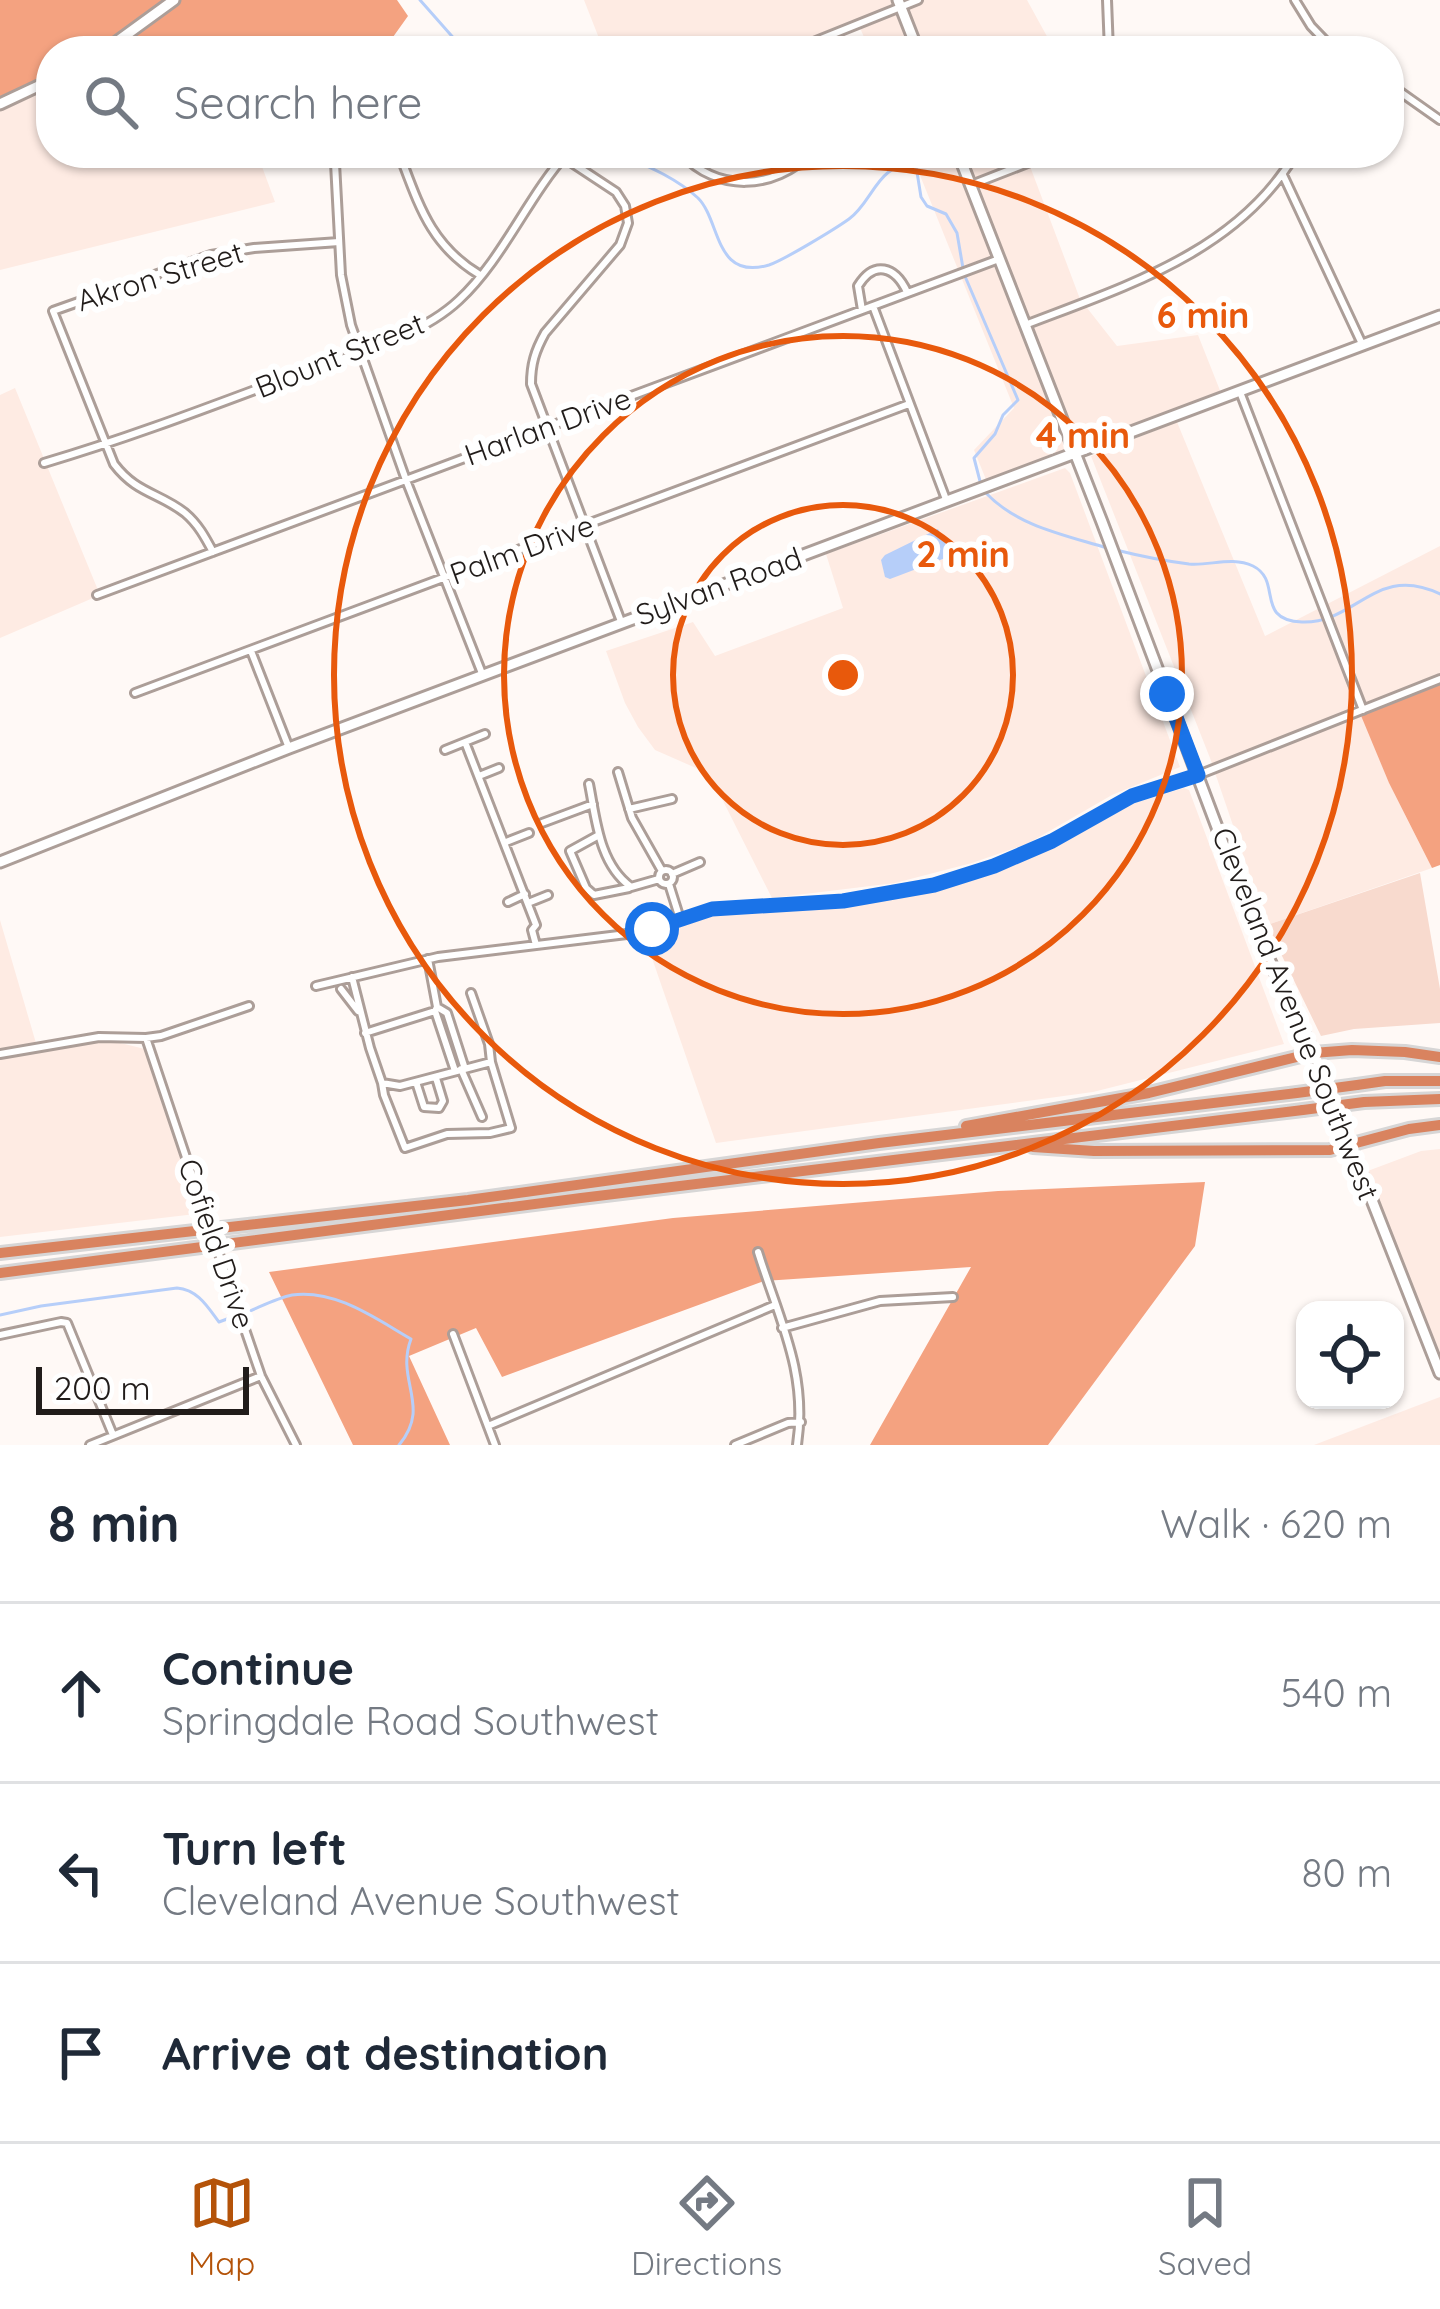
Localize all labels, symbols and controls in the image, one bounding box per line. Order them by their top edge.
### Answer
search box [36,36,1404,168]
icon: search [78,69,144,135]
text: Search here [174,74,422,130]
street label: Akron Street [72,233,248,319]
text: 6 min [1156,292,1250,337]
street label: Blount Street [250,304,430,406]
street label: Harlan Drive [459,378,636,474]
text: 4 min [1036,412,1130,457]
street label: Palm Drive [444,505,599,593]
text: 2 min [916,531,1010,576]
street label: Sylvan Road [630,538,807,634]
centre of rings [822,654,864,696]
route end [1140,667,1194,721]
street label: Cleveland Avenue Southwest [1204,822,1388,1205]
route start [625,902,679,956]
street label: Cofield Drive [170,1154,264,1334]
map controls [1296,1301,1404,1409]
button: locate [1296,1301,1404,1409]
scale bar [36,1361,249,1414]
text: 200 m [54,1367,151,1408]
text: 8 min [48,1491,180,1555]
text: Walk · 620 m [1160,1499,1392,1548]
text: Continue [162,1640,354,1696]
icon: ahead [48,1660,114,1726]
text: 540 m [1281,1668,1392,1717]
text: Springdale Road Southwest [162,1696,659,1745]
text: Turn left [162,1820,347,1876]
icon: left [48,1840,114,1906]
text: 80 m [1302,1848,1392,1897]
text: Cleveland Avenue Southwest [162,1876,680,1925]
icon: arrive [48,2020,114,2086]
text: Arrive at destination [162,2025,608,2081]
tab: Map [188,2170,255,2283]
tab: Directions [631,2170,782,2283]
tab: Saved [1158,2170,1252,2283]

